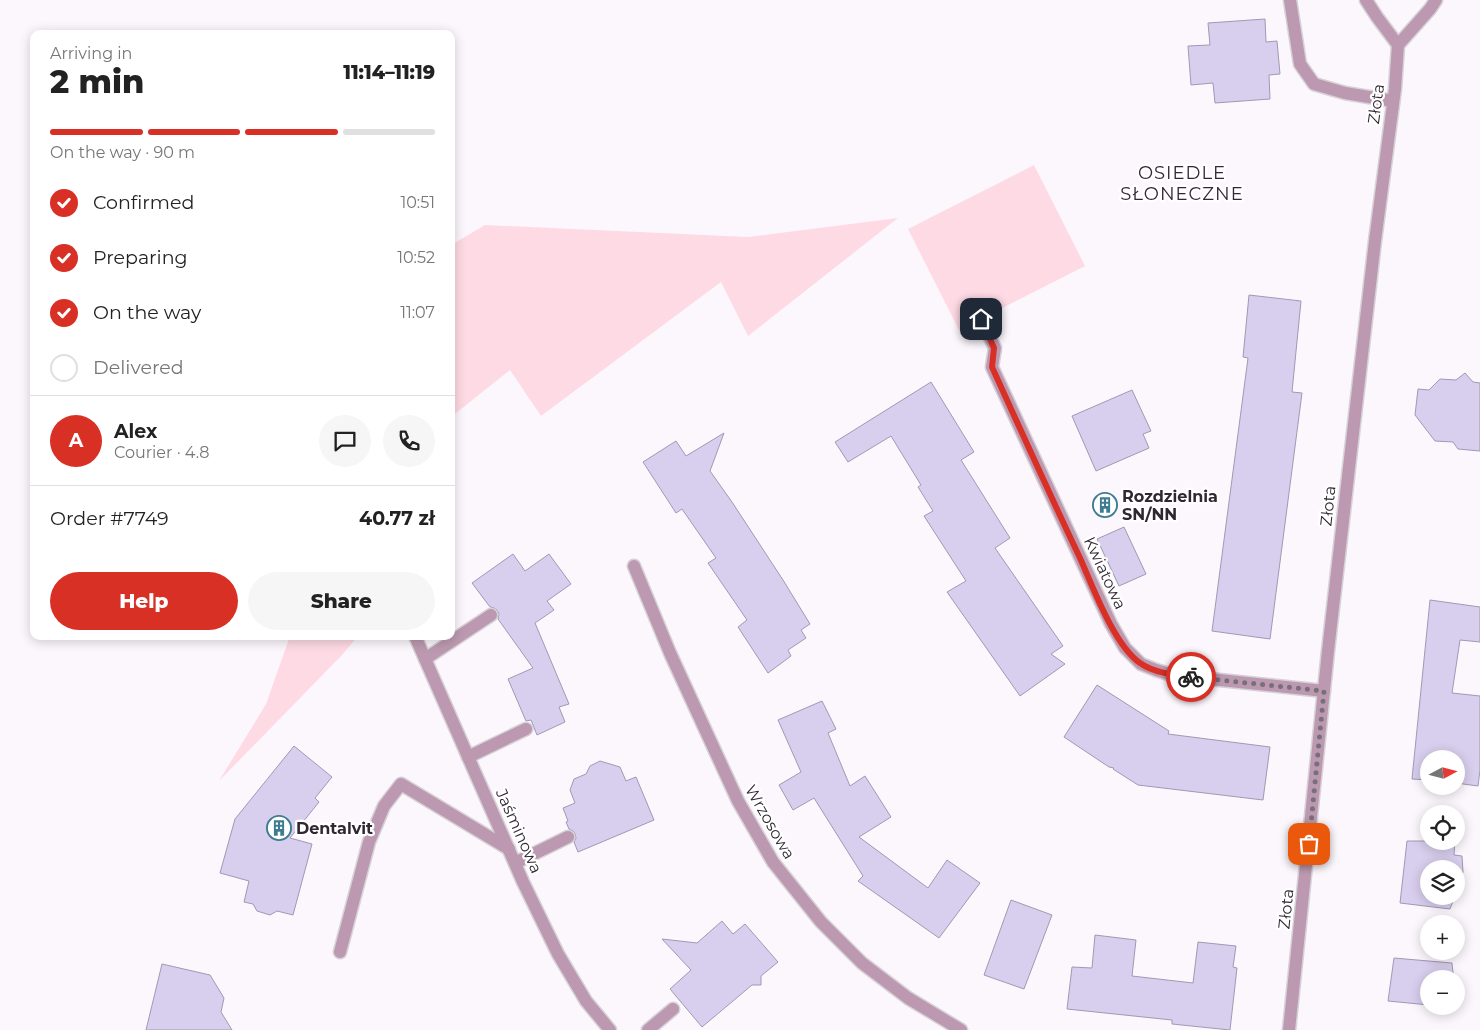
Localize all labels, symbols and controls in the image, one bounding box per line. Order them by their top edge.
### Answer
text: Arriving in [50,44,132,63]
text: 11:14–11:19 [343,61,435,84]
text: 2 min [50,62,144,101]
street label: Złota [1364,83,1388,125]
text: On the way · 90 m [50,143,195,162]
district label: OSIEDLE SŁONECZNE [1120,162,1244,205]
icon: check [50,189,78,217]
text: Confirmed [93,191,194,214]
text: 10:51 [400,193,435,212]
icon: check [50,244,78,272]
text: Preparing [93,246,188,269]
text: 10:52 [397,248,435,267]
pin [960,298,1002,340]
icon: check [50,299,78,327]
text: On the way [93,301,201,324]
text: 11:07 [400,303,435,322]
icon: home [967,305,995,333]
text: Delivered [93,356,184,379]
button: chat [319,415,371,467]
button: phone [383,415,435,467]
text: Alex [114,420,157,443]
text: A [69,429,83,452]
text: Courier · 4.8 [114,443,210,462]
street label: Złota [1316,485,1340,527]
place label: Rozdzielnia SN/NN [1122,487,1218,524]
building icon: Rozdzielnia SN/NN [1092,492,1118,518]
text: Order #7749 [50,507,169,530]
text: 40.77 zł [359,507,435,530]
street label: Kwiatowa [1080,534,1130,612]
button: Help [50,572,238,630]
button: Share [248,572,435,630]
courier [1166,652,1216,702]
icon: bike [1177,663,1205,691]
north arrow [1420,750,1465,795]
map controls [1420,750,1465,1015]
street label: Wrzosowa [741,782,799,862]
street label: Jaśminowa [492,785,546,876]
button: locate [1420,805,1465,850]
building icon: Dentalvit [266,815,292,841]
place label: Dentalvit [296,819,373,838]
pin [1288,823,1330,865]
icon: bag [1295,830,1323,858]
button: layers [1420,860,1465,905]
street label: Złota [1274,888,1298,930]
button: + [1420,915,1465,960]
button: − [1420,970,1465,1015]

